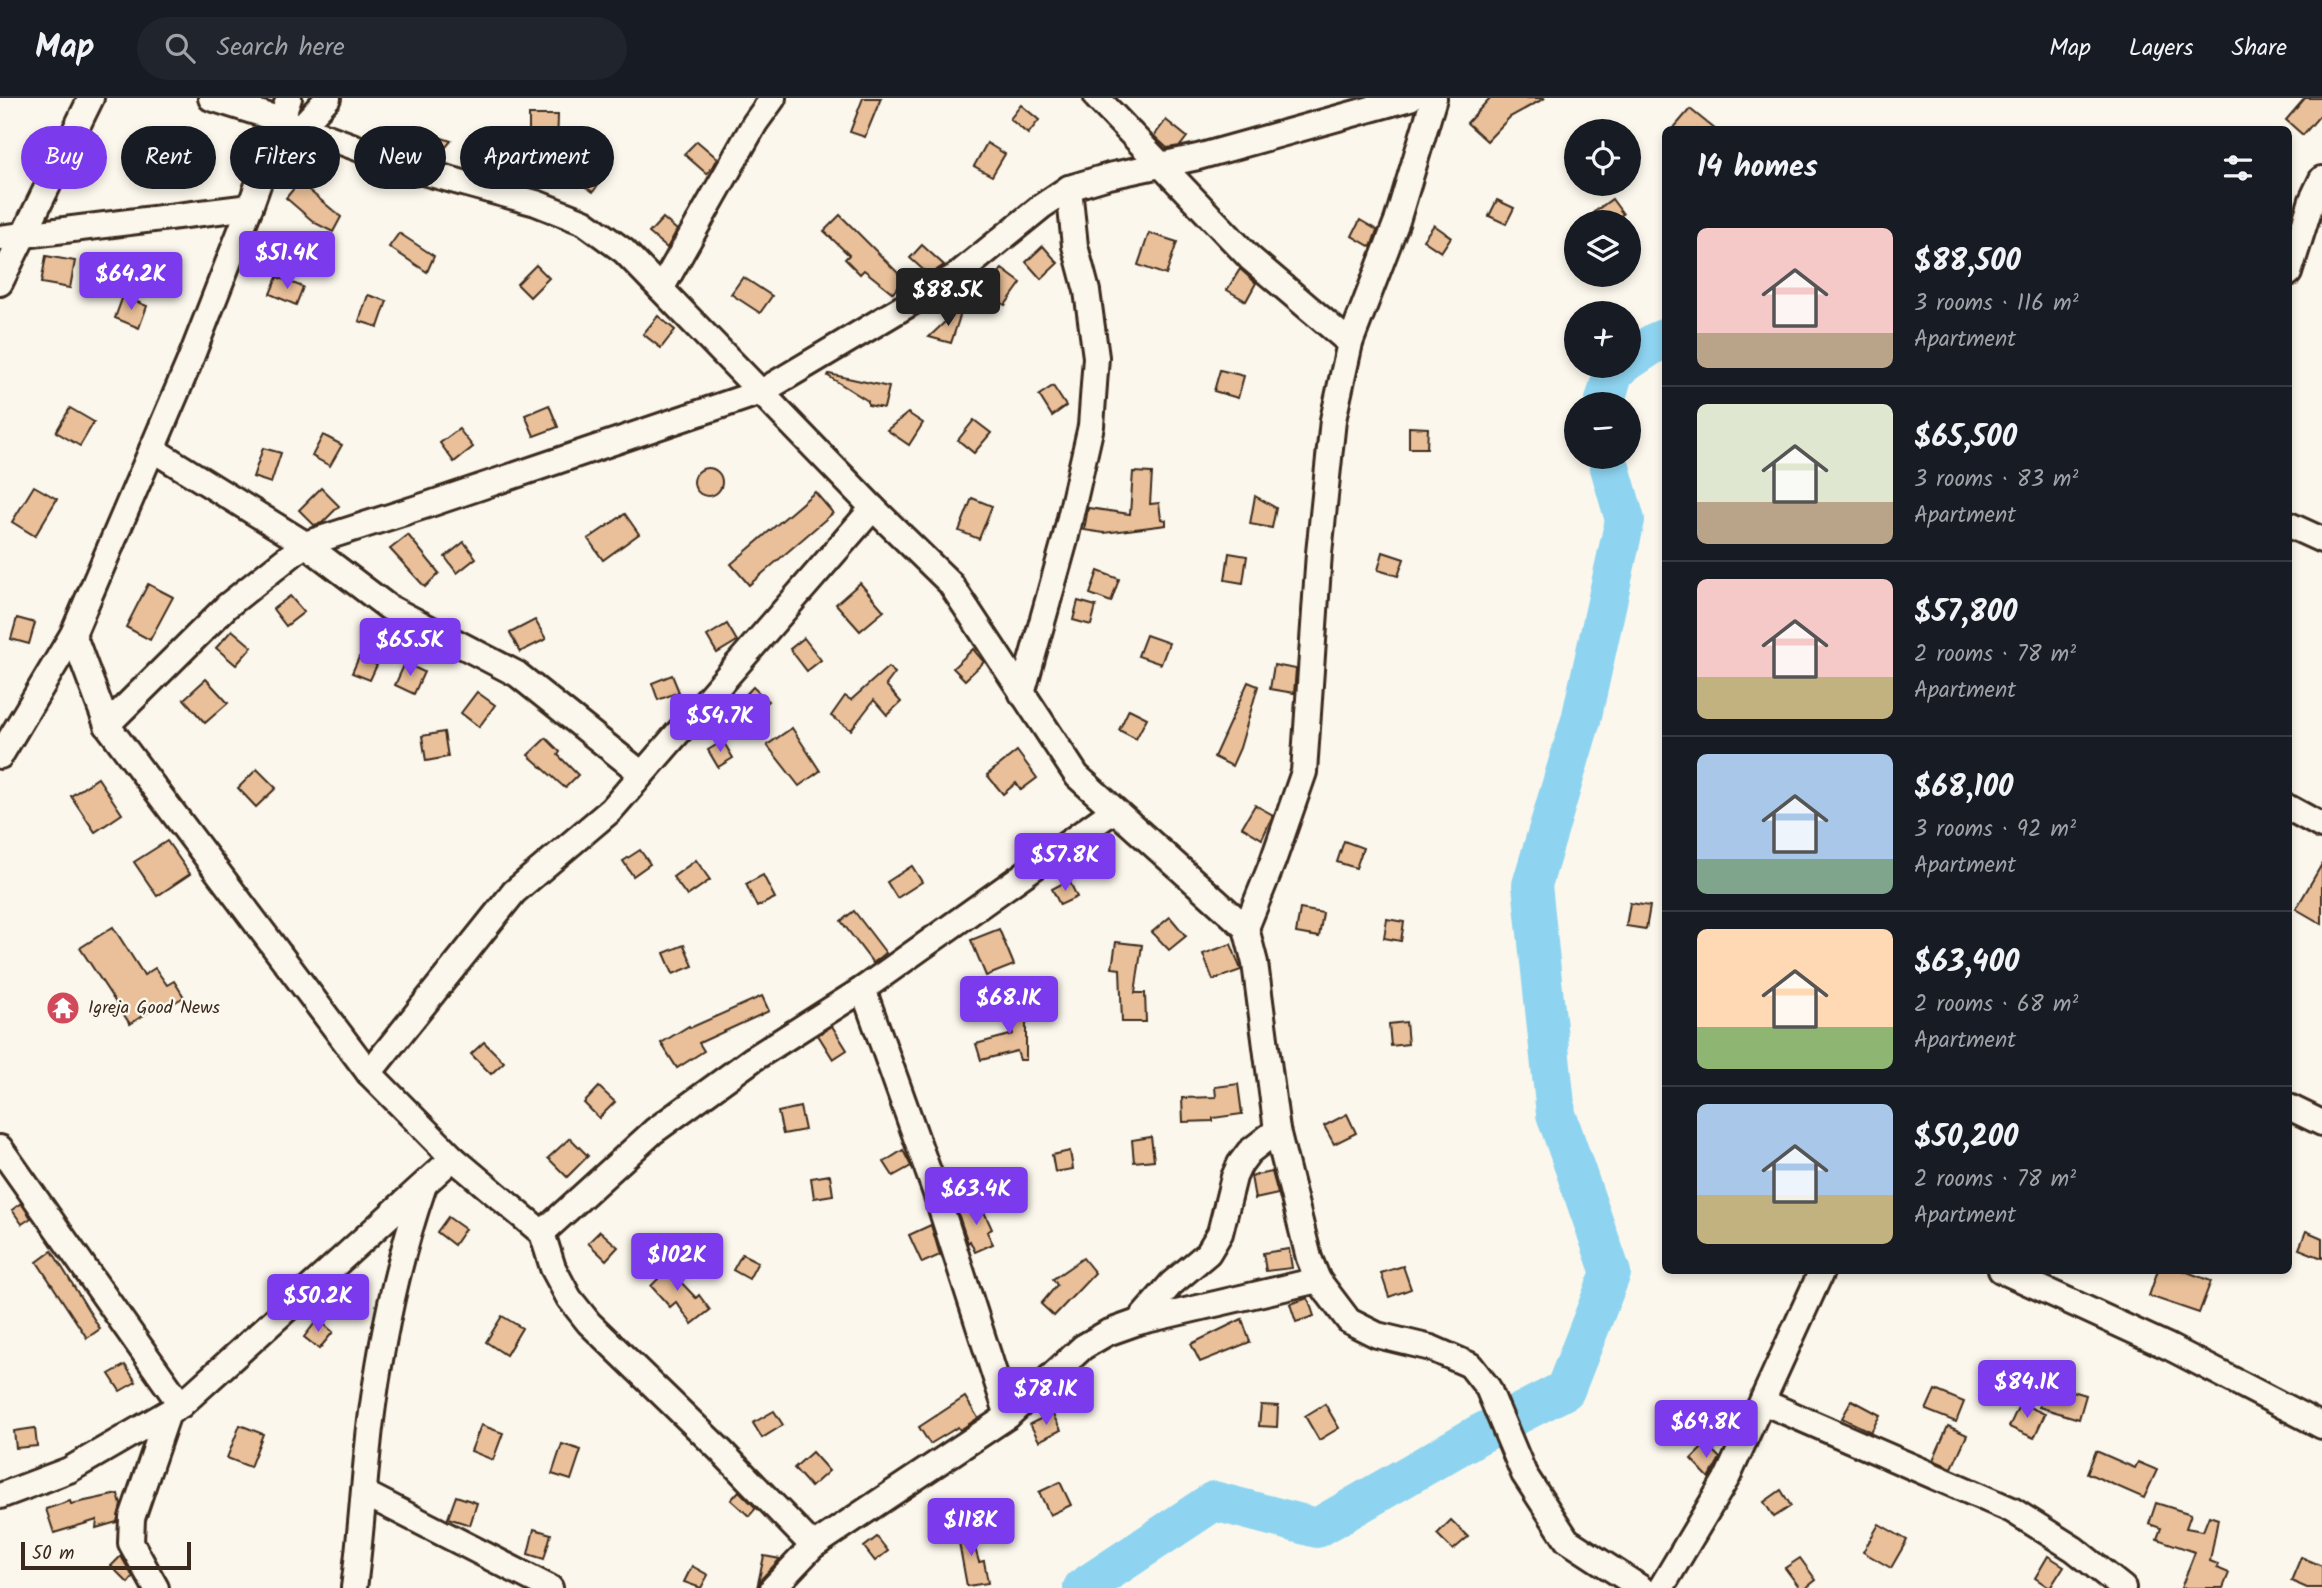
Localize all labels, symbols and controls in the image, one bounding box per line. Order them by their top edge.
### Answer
search box [137,17,627,80]
text: Map [35,22,95,75]
text: Search here [217,27,345,69]
icon: search [161,29,199,67]
text: Map [2049,29,2091,68]
text: Layers [2129,29,2193,68]
text: Share [2231,29,2287,68]
map controls [1564,119,1641,469]
button: locate [1564,119,1641,196]
chip: Buy [21,126,107,189]
chip: Rent [121,126,216,189]
chip: Filters [230,126,340,189]
chip: New [354,126,446,189]
chip: Apartment [460,126,614,189]
text: 14 homes [1697,144,1818,192]
icon: filters [2219,149,2257,187]
button: layers [1564,210,1641,287]
pin: $51.4K [230,232,344,291]
text: $51.4K [255,236,319,272]
text: $88,500 [1914,238,2021,286]
pin: $64.2K [74,252,188,312]
icon: home [1753,256,1837,340]
text: $64.2K [95,257,167,293]
pin: $88.5K [891,268,1005,328]
text: $88.5K [912,273,984,309]
text: 3 rooms · 116 m² [1914,286,2079,322]
button: + [1564,301,1641,378]
text: Apartment [1914,322,2016,358]
button: − [1564,392,1641,469]
text: $65,500 [1914,414,2017,462]
icon: home [1753,432,1837,516]
text: 3 rooms · 83 m² [1914,462,2078,498]
text: Apartment [1914,498,2016,534]
text: $57,800 [1914,589,2017,637]
icon: home [1753,607,1837,691]
pin: $65.5K [353,618,467,678]
text: $65.5K [376,623,444,659]
text: 2 rooms · 78 m² [1914,637,2076,673]
text: Apartment [1914,673,2016,709]
pin: $54.7K [663,694,777,754]
text: $54.7K [686,699,754,735]
text: $68,100 [1914,764,2013,812]
icon: home [1753,782,1837,866]
text: 3 rooms · 92 m² [1914,812,2076,848]
pin: $57.8K [1008,834,1122,893]
text: $57.8K [1031,838,1099,874]
text: Apartment [1914,848,2016,884]
text: $63,400 [1914,939,2019,987]
icon: home [1753,957,1837,1041]
pin: $68.1K [952,976,1066,1036]
text: $68.1K [976,981,1042,1017]
text: 2 rooms · 68 m² [1914,987,2078,1023]
temple icon: Igreja Good News [44,989,82,1027]
place label: Igreja Good News [88,994,220,1023]
text: Apartment [1914,1023,2016,1059]
text: $50,200 [1914,1114,2018,1162]
icon: home [1753,1132,1837,1216]
text: 2 rooms · 78 m² [1914,1162,2076,1198]
pin: $63.4K [919,1168,1033,1227]
text: $63.4K [941,1172,1011,1208]
text: Apartment [1914,1198,2016,1234]
pin: $102K [628,1234,726,1293]
text: $102K [647,1238,707,1274]
pin: $50.2K [261,1274,375,1334]
text: $50.2K [283,1279,353,1315]
pin: $84.1K [1970,1360,2084,1420]
text: $84.1K [1994,1365,2060,1401]
pin: $78.1K [989,1368,1103,1427]
text: $78.1K [1014,1372,1078,1408]
pin: $69.8K [1649,1400,1763,1460]
text: $69.8K [1671,1405,1741,1441]
pin: $118K [922,1498,1020,1558]
text: $118K [944,1503,998,1539]
scale bar [21,1539,191,1571]
text: 50 m [32,1539,74,1569]

